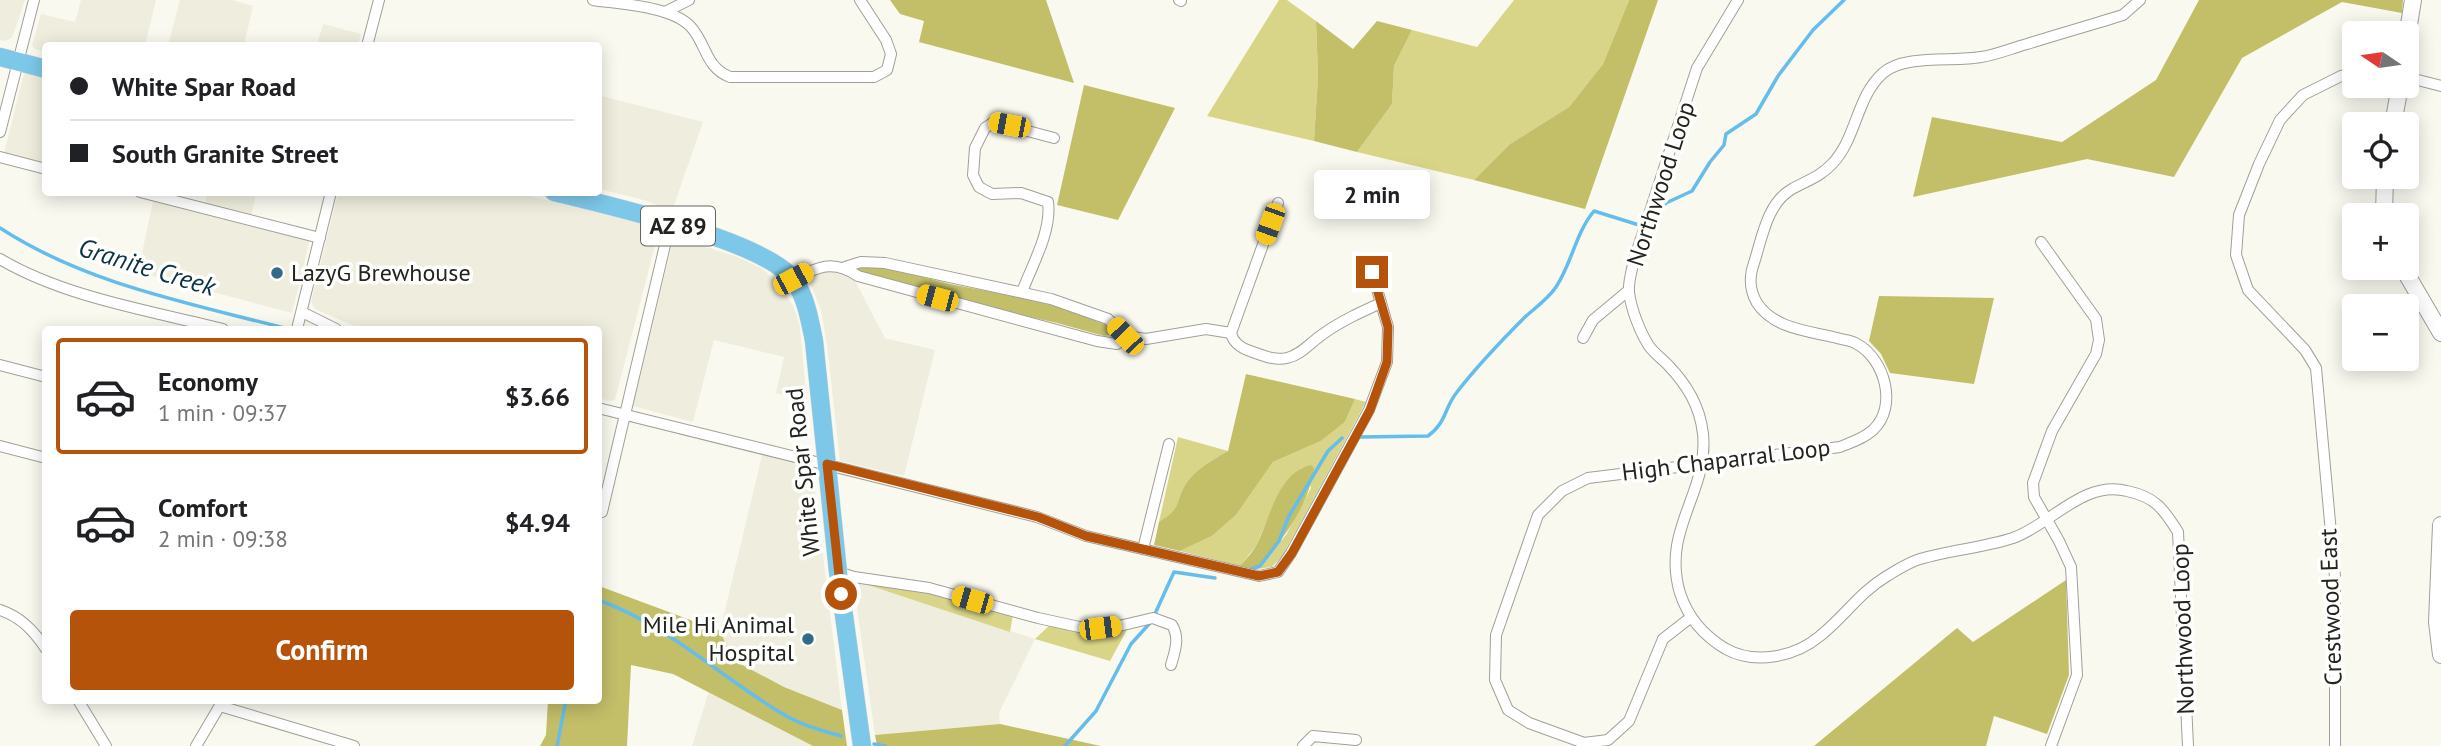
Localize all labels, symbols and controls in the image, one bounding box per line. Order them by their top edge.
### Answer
north arrow [2342,21,2418,98]
map controls [2342,21,2419,371]
text: White Spar Road [112,70,296,103]
street label: Northwood Loop [1619,98,1702,270]
car [987,111,1032,139]
button: locate [2342,112,2419,189]
text: South Granite Street [112,137,338,170]
callout: 2 min [1314,170,1430,219]
text: 2 min [1344,180,1400,209]
car [1253,201,1288,247]
button: + [2342,203,2419,280]
road number: AZ 89 [641,206,715,246]
water label: Granite Creek [75,230,221,303]
route end [1356,256,1388,288]
place label: LazyG Brewhouse [291,257,471,288]
car [770,260,817,298]
marker: LazyG Brewhouse [269,265,285,281]
car [914,282,961,314]
button: − [2342,294,2419,371]
car [1103,314,1148,358]
icon: car [74,365,137,428]
text: Economy [158,365,258,398]
text: $3.66 [505,380,570,413]
street label: White Spar Road [778,386,827,558]
text: 1 min · 09:37 [158,398,288,427]
street label: High Chaparral Loop [1620,431,1832,488]
icon: car [74,491,137,554]
text: Comfort [158,491,248,524]
text: $4.94 [505,506,570,539]
text: 2 min · 09:38 [158,524,288,553]
street label: Crestwood East [2312,528,2349,686]
street label: Northwood Loop [2164,543,2201,715]
route start [825,578,857,610]
car [949,584,996,616]
place label: Mile Hi Animal Hospital [643,609,794,668]
button: Confirm [70,610,574,690]
car [1078,615,1123,641]
marker: Mile Hi Animal Hospital [800,631,816,647]

